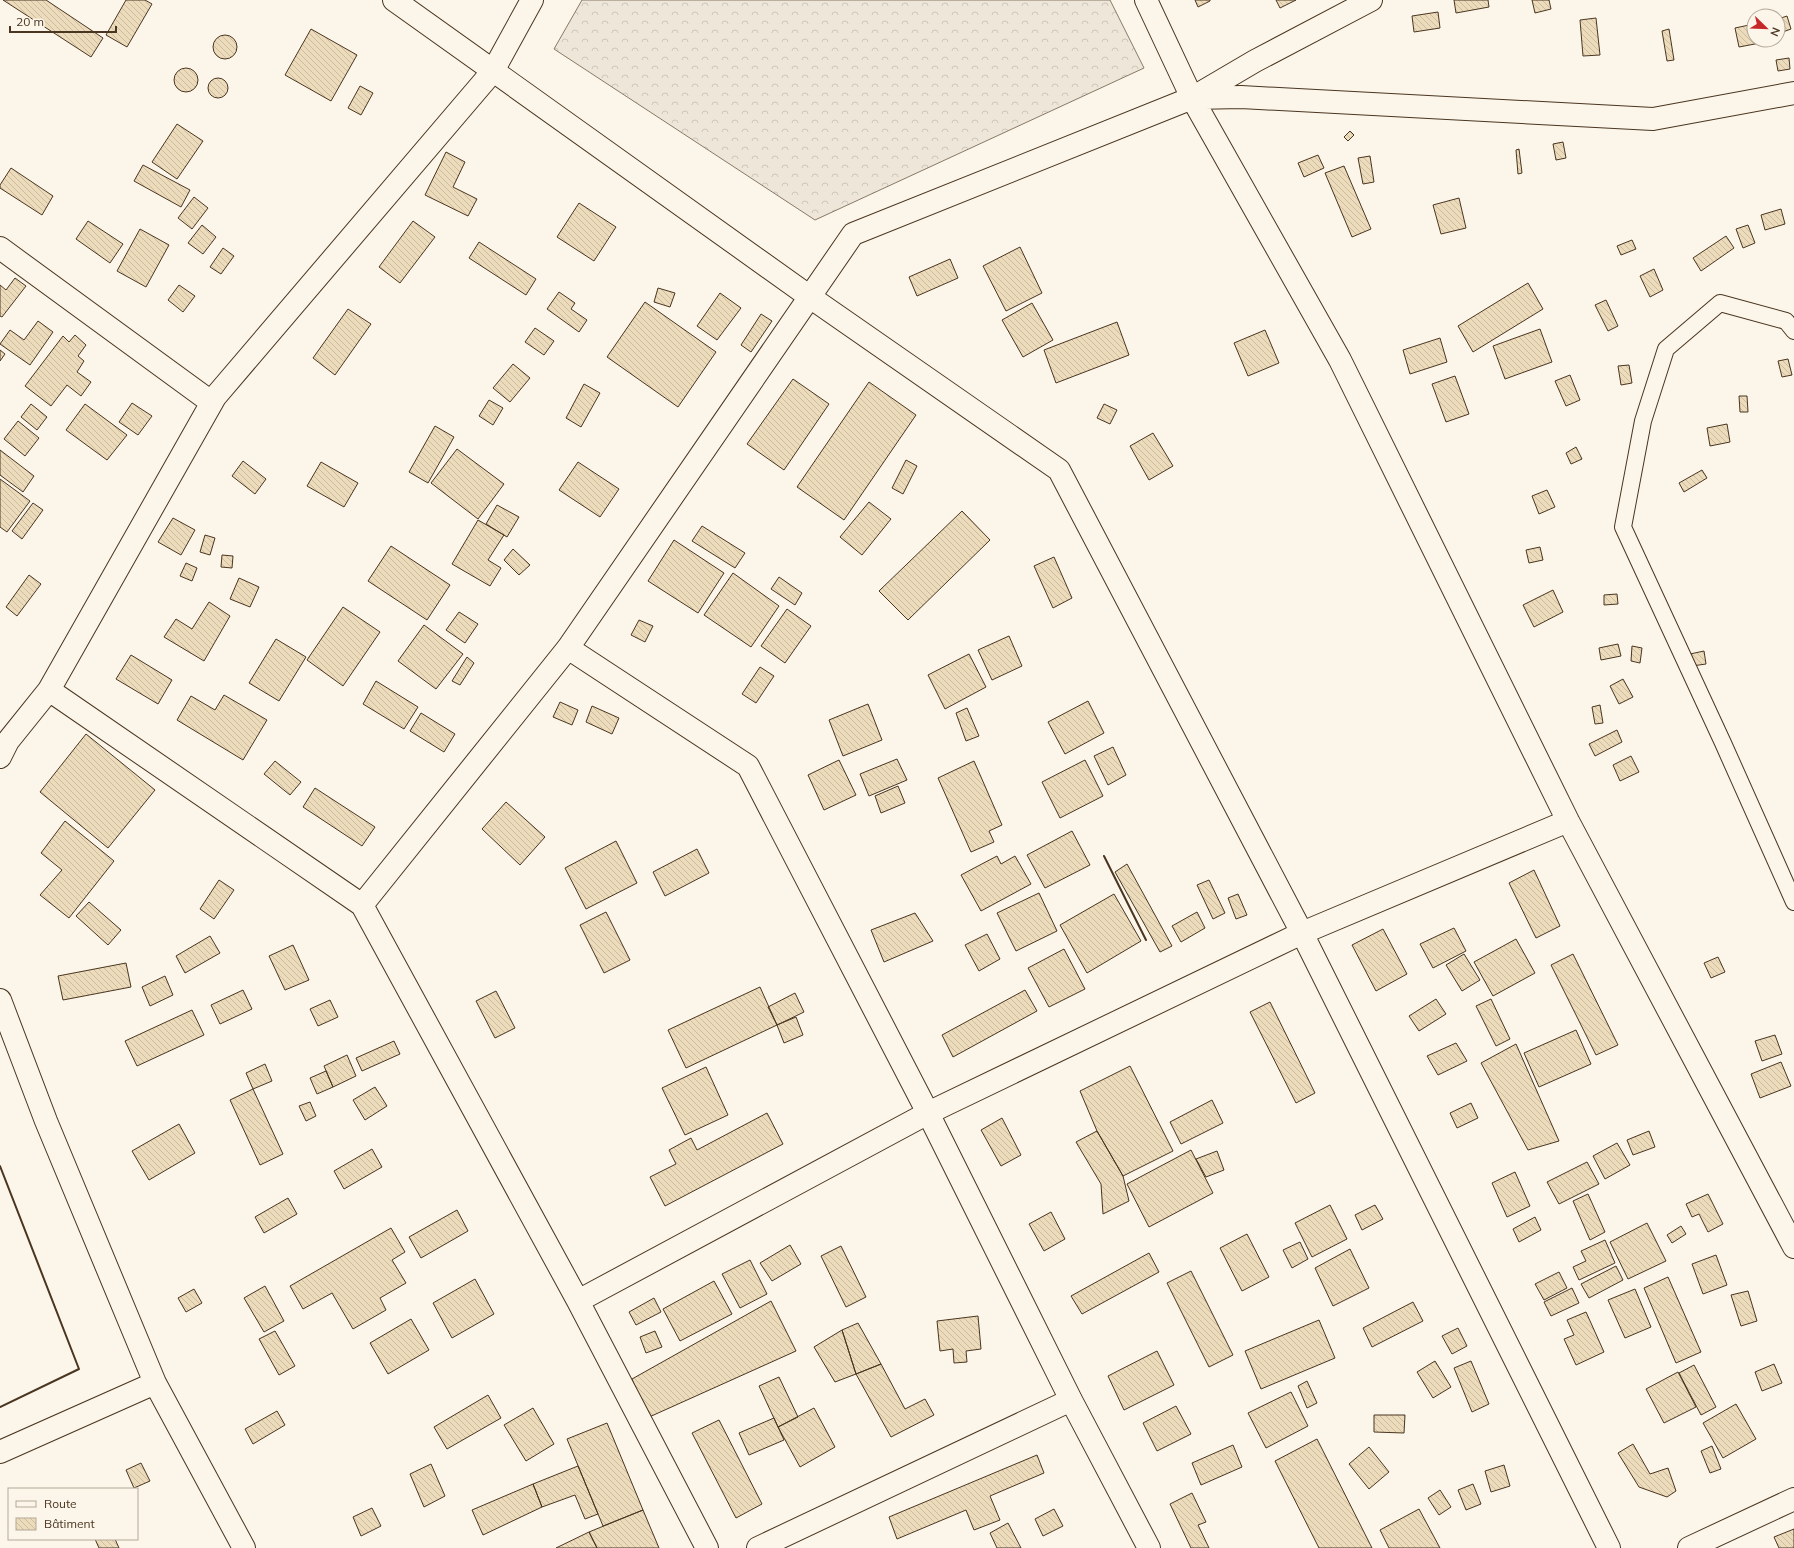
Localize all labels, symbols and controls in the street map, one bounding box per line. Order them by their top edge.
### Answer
scale bar [10,8,116,34]
north arrow [1746,8,1786,48]
text: 20 m [16,14,44,29]
text: N [1767,25,1783,38]
legend [8,1488,138,1540]
text: Route [44,1496,77,1511]
text: Bâtiment [44,1516,95,1531]

